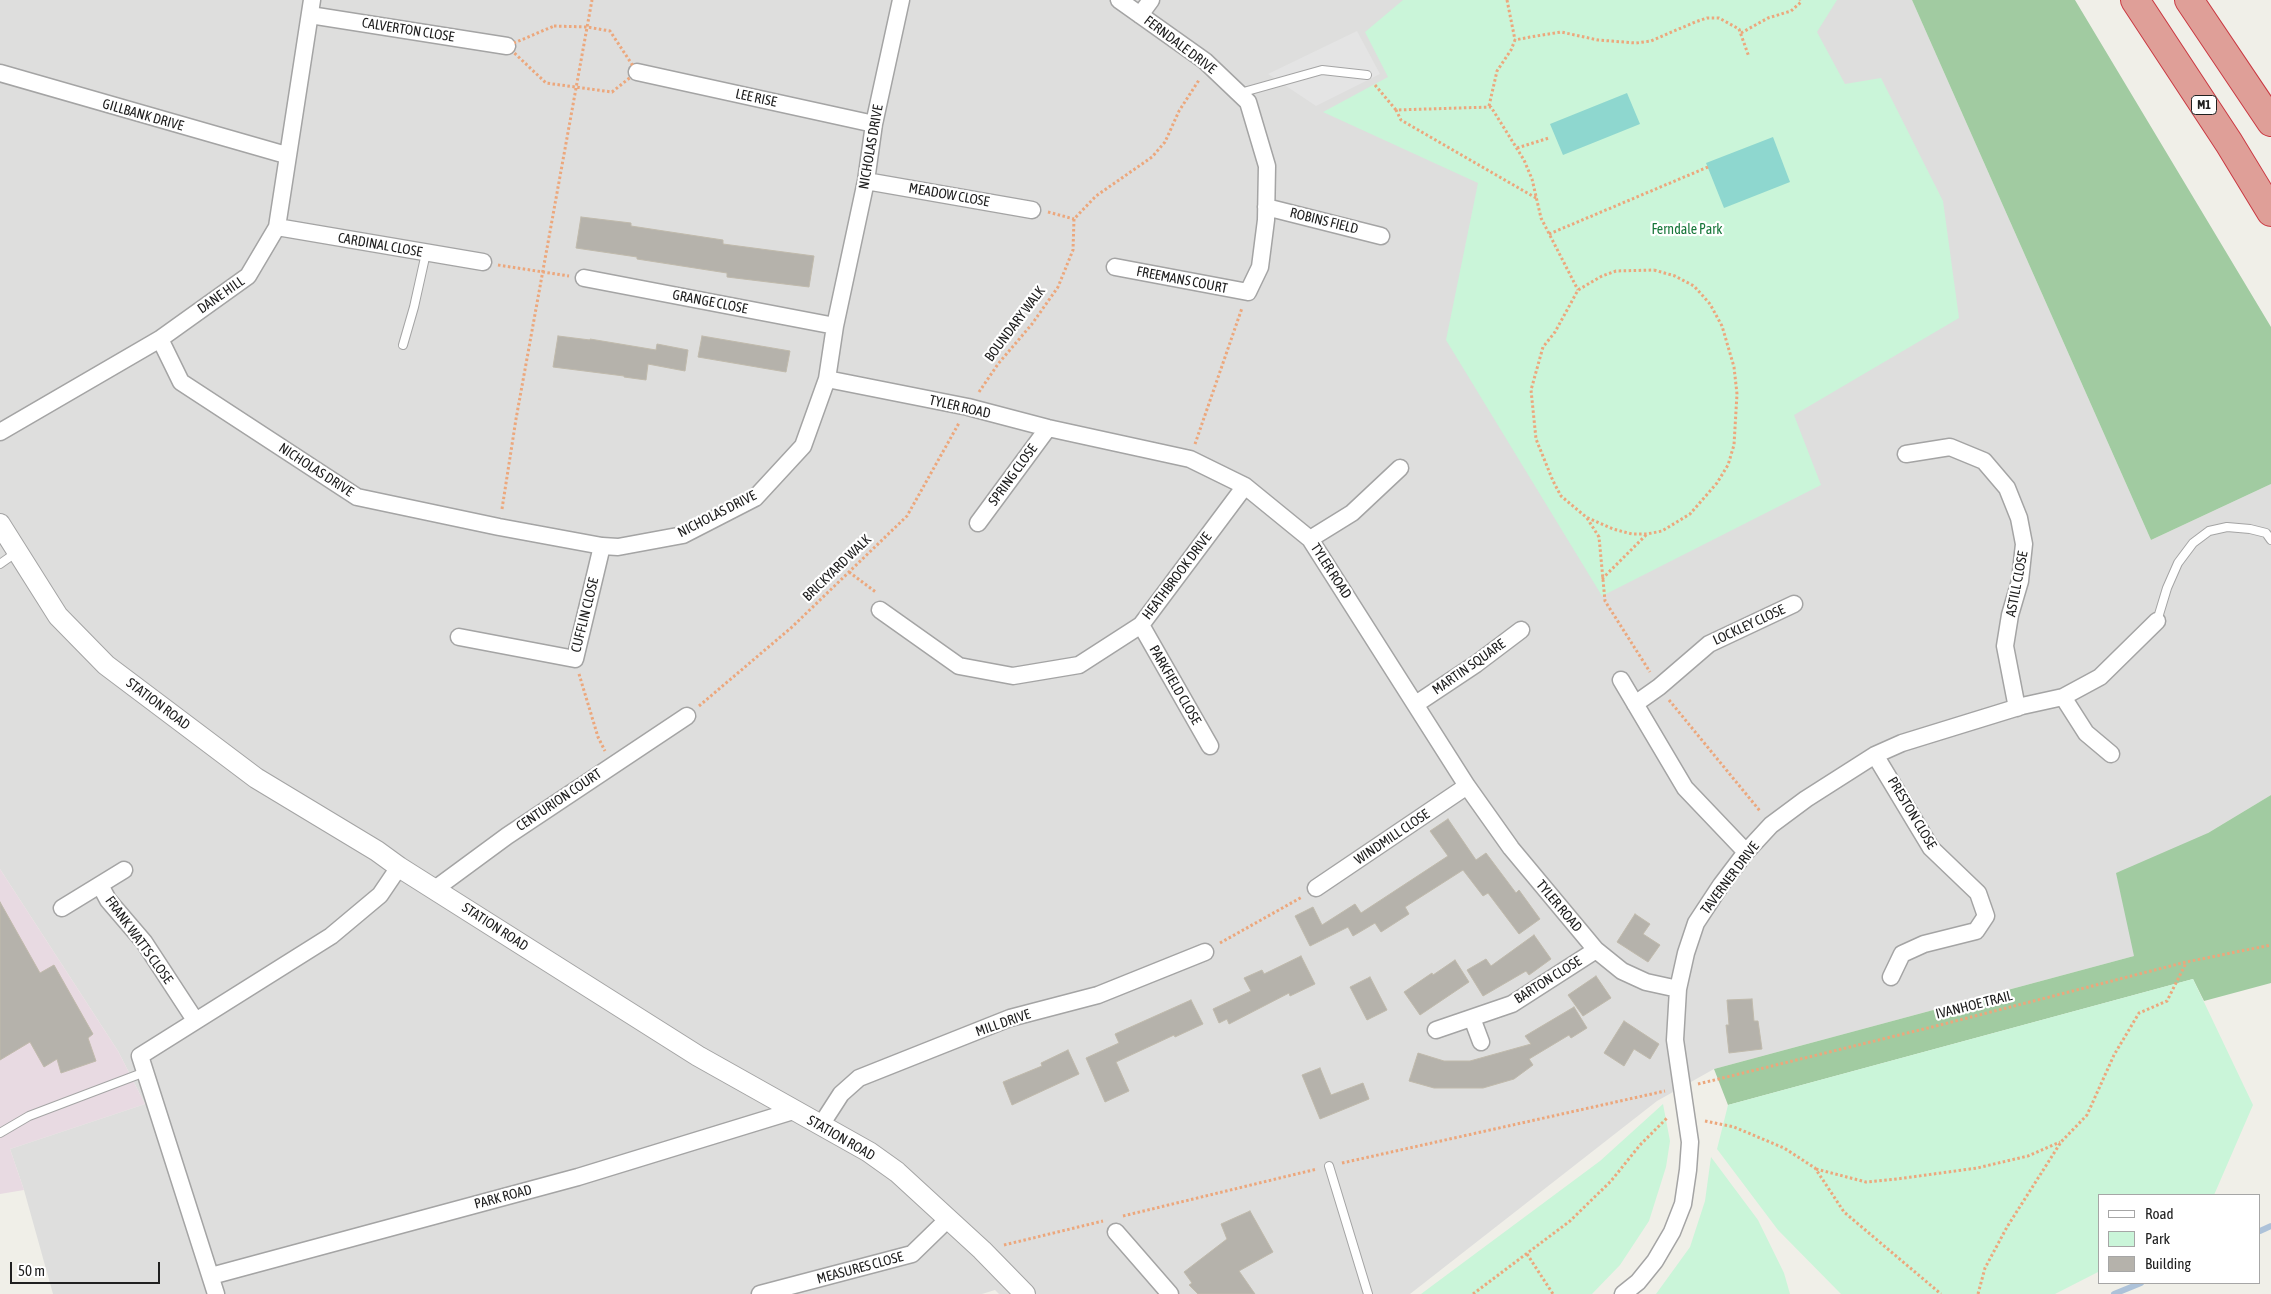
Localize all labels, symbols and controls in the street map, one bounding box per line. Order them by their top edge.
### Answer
street label: FERNDALE DRIVE [1141,12,1219,78]
street label: CALVERTON CLOSE [361,14,455,46]
street label: LEE RISE [734,85,778,111]
street label: GILLBANK DRIVE [101,95,185,135]
road number: M1 [2192,96,2216,114]
street label: NICHOLAS DRIVE [855,103,887,191]
street label: MEADOW CLOSE [907,180,991,210]
street label: ROBINS FIELD [1288,204,1360,238]
park label: Ferndale Park [1651,222,1723,238]
street label: CARDINAL CLOSE [336,229,424,261]
street label: FREEMANS COURT [1135,263,1229,297]
street label: DANE HILL [194,273,248,317]
street label: BOUNDARY WALK [981,283,1049,365]
street label: GRANGE CLOSE [671,286,749,318]
street label: TYLER ROAD [928,392,992,422]
street label: NICHOLAS DRIVE [275,440,357,500]
street label: SPRING CLOSE [985,441,1041,509]
street label: NICHOLAS DRIVE [675,487,759,541]
street label: HEATHBROOK DRIVE [1139,529,1215,623]
street label: BRICKYARD WALK [799,531,875,605]
street label: TYLER ROAD [1307,540,1355,602]
street label: ASTILL CLOSE [2002,550,2032,618]
street label: CUFFLIN CLOSE [568,576,602,654]
street label: LOCKLEY CLOSE [1710,601,1788,649]
street label: MARTIN SQUARE [1429,636,1509,698]
street label: PARKFIELD CLOSE [1146,642,1204,728]
street label: STATION ROAD [123,675,193,733]
street label: CENTURION COURT [513,765,605,835]
street label: PRESTON CLOSE [1884,774,1940,852]
street label: WINDMILL CLOSE [1351,806,1433,868]
street label: TAVERNER DRIVE [1697,838,1763,918]
street label: TYLER ROAD [1533,877,1585,935]
street label: FRANK WATTS CLOSE [102,893,176,987]
street label: STATION ROAD [459,899,531,955]
street label: BARTON CLOSE [1511,953,1585,1007]
street label: IVANHOE TRAIL [1934,987,2014,1023]
street label: MILL DRIVE [973,1006,1033,1040]
street label: STATION ROAD [804,1112,878,1164]
street label: PARK ROAD [472,1181,534,1213]
legend [2098,1194,2261,1284]
text: Road [2145,1205,2174,1222]
text: Park [2145,1230,2170,1247]
street label: MEASURES CLOSE [815,1248,905,1288]
scale bar [12,1252,162,1284]
text: Building [2145,1255,2191,1272]
text: 50 m [18,1262,45,1279]

